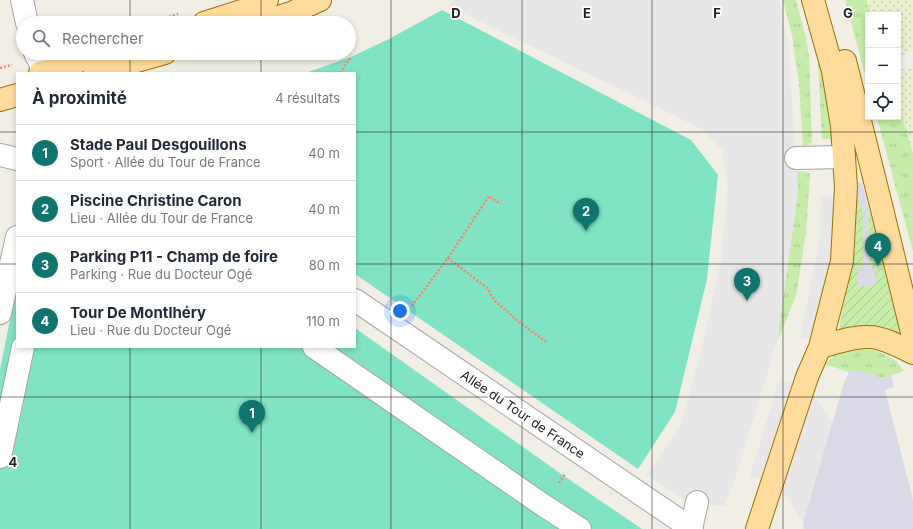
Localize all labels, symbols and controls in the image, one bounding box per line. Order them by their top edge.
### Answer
text: D [451,5,461,21]
text: E [583,5,591,21]
text: F [713,5,721,21]
text: G [843,5,853,21]
map controls [865,12,901,120]
button: + [865,12,901,48]
search box [16,16,356,60]
icon: search [30,27,52,49]
text: Rechercher [62,29,144,48]
button: − [865,48,901,84]
button: locate [865,84,901,120]
text: À proximité [32,88,127,108]
text: 4 résultats [275,90,340,106]
text: Stade Paul Desgouillons [70,135,247,154]
text: 1 [42,145,48,161]
text: 40 m [308,145,340,161]
text: Sport · Allée du Tour de France [70,154,261,170]
text: Piscine Christine Caron [70,191,242,210]
pin: 2 [573,198,599,231]
text: 2 [41,201,49,217]
text: 40 m [308,201,340,217]
text: Lieu · Allée du Tour de France [70,210,253,226]
pin: 4 [865,233,891,266]
text: Parking P11 - Champ de foire [70,247,278,266]
text: 3 [41,257,49,273]
text: 80 m [309,257,340,273]
text: Parking · Rue du Docteur Ogé [70,266,252,282]
pin: 3 [734,268,760,301]
your location [390,301,410,321]
text: Tour De Montlhéry [70,303,206,322]
text: 4 [41,313,49,329]
text: 110 m [306,313,340,329]
text: Lieu · Rue du Docteur Ogé [70,322,231,338]
street label: Allée du Tour de France [458,366,588,462]
pin: 1 [239,400,265,433]
text: 4 [9,454,18,470]

